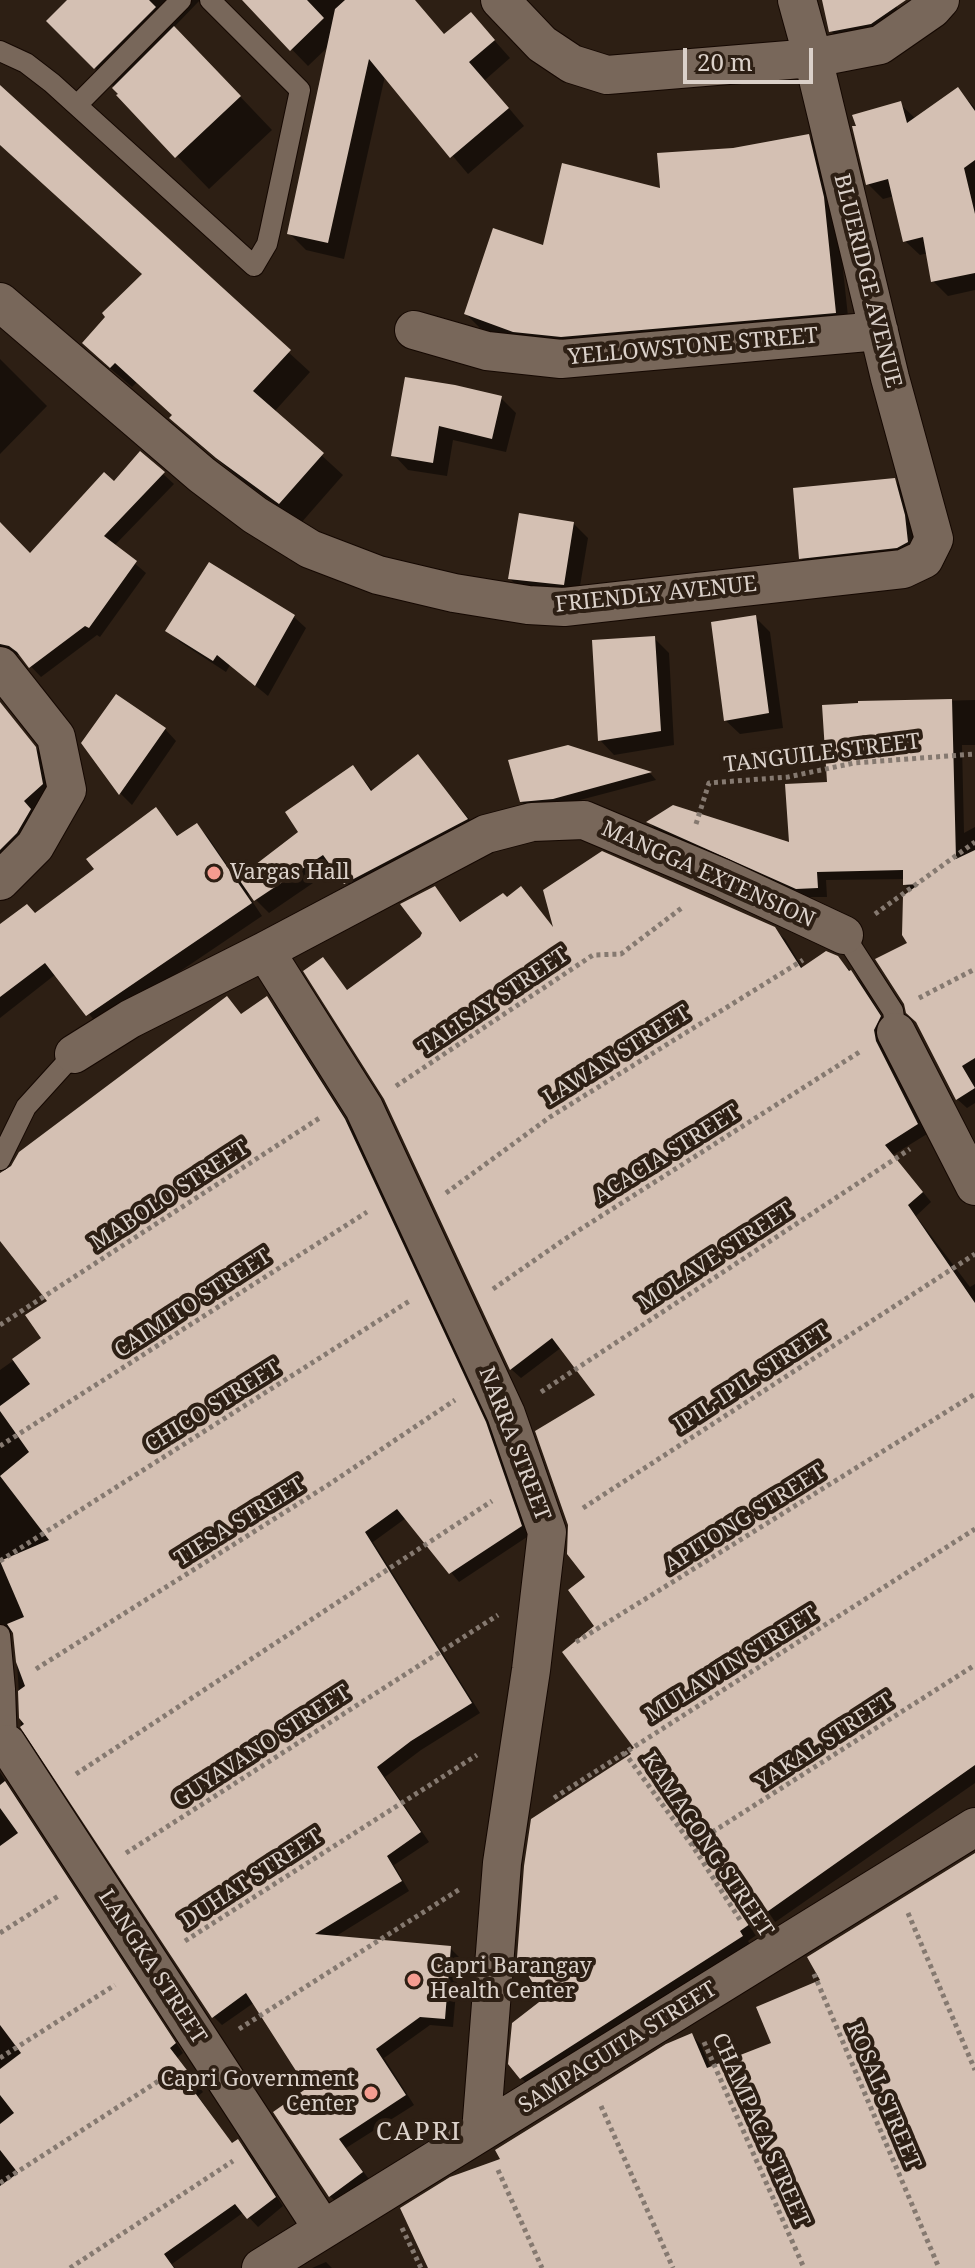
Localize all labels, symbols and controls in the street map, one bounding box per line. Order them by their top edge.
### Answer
scale bar [687,32,817,82]
text: 20 m [697,45,753,78]
street label: BLUERIDGE AVENUE [828,171,906,391]
street label: YELLOWSTONE STREET [567,323,819,371]
street label: FRIENDLY AVENUE [554,571,758,619]
street label: TANGUILE STREET [722,729,922,779]
street label: MANGGA EXTENSION [597,816,819,934]
place label: Vargas Hall [230,860,350,886]
marker: Vargas Hall [205,864,223,882]
street label: TALISAY STREET [414,942,574,1062]
street label: LAWAN STREET [539,1000,695,1112]
street label: ACACIA STREET [589,1100,745,1210]
street label: MABOLO STREET [86,1135,254,1257]
street label: MOLAVE STREET [634,1197,798,1317]
street label: CAIMITO STREET [110,1244,276,1364]
street label: IPIL-IPIL STREET [670,1319,834,1439]
street label: CHICO STREET [140,1355,286,1459]
street label: NARRA STREET [473,1363,555,1525]
street label: APITONG STREET [660,1459,830,1579]
street label: TIESA STREET [170,1471,310,1573]
street label: MULAWIN STREET [641,1601,823,1729]
street label: GUYAVANO STREET [169,1680,355,1814]
street label: YAKAL STREET [751,1688,899,1796]
street label: KAMAGONG STREET [635,1748,779,1942]
street label: DUHAT STREET [176,1824,328,1934]
street label: LANGKA STREET [92,1885,212,2049]
place label: Capri Barangay Health Center [430,1954,592,2006]
marker: Capri Barangay Health Center [405,1971,423,1989]
street label: SAMPAGUITA STREET [514,1976,722,2120]
street label: ROSAL STREET [840,2019,926,2173]
street label: CHAMPACA STREET [705,2029,815,2231]
place label: Capri Government Center [161,2067,355,2118]
marker: Capri Government Center [362,2084,380,2102]
district label: CAPRI [376,2117,462,2149]

